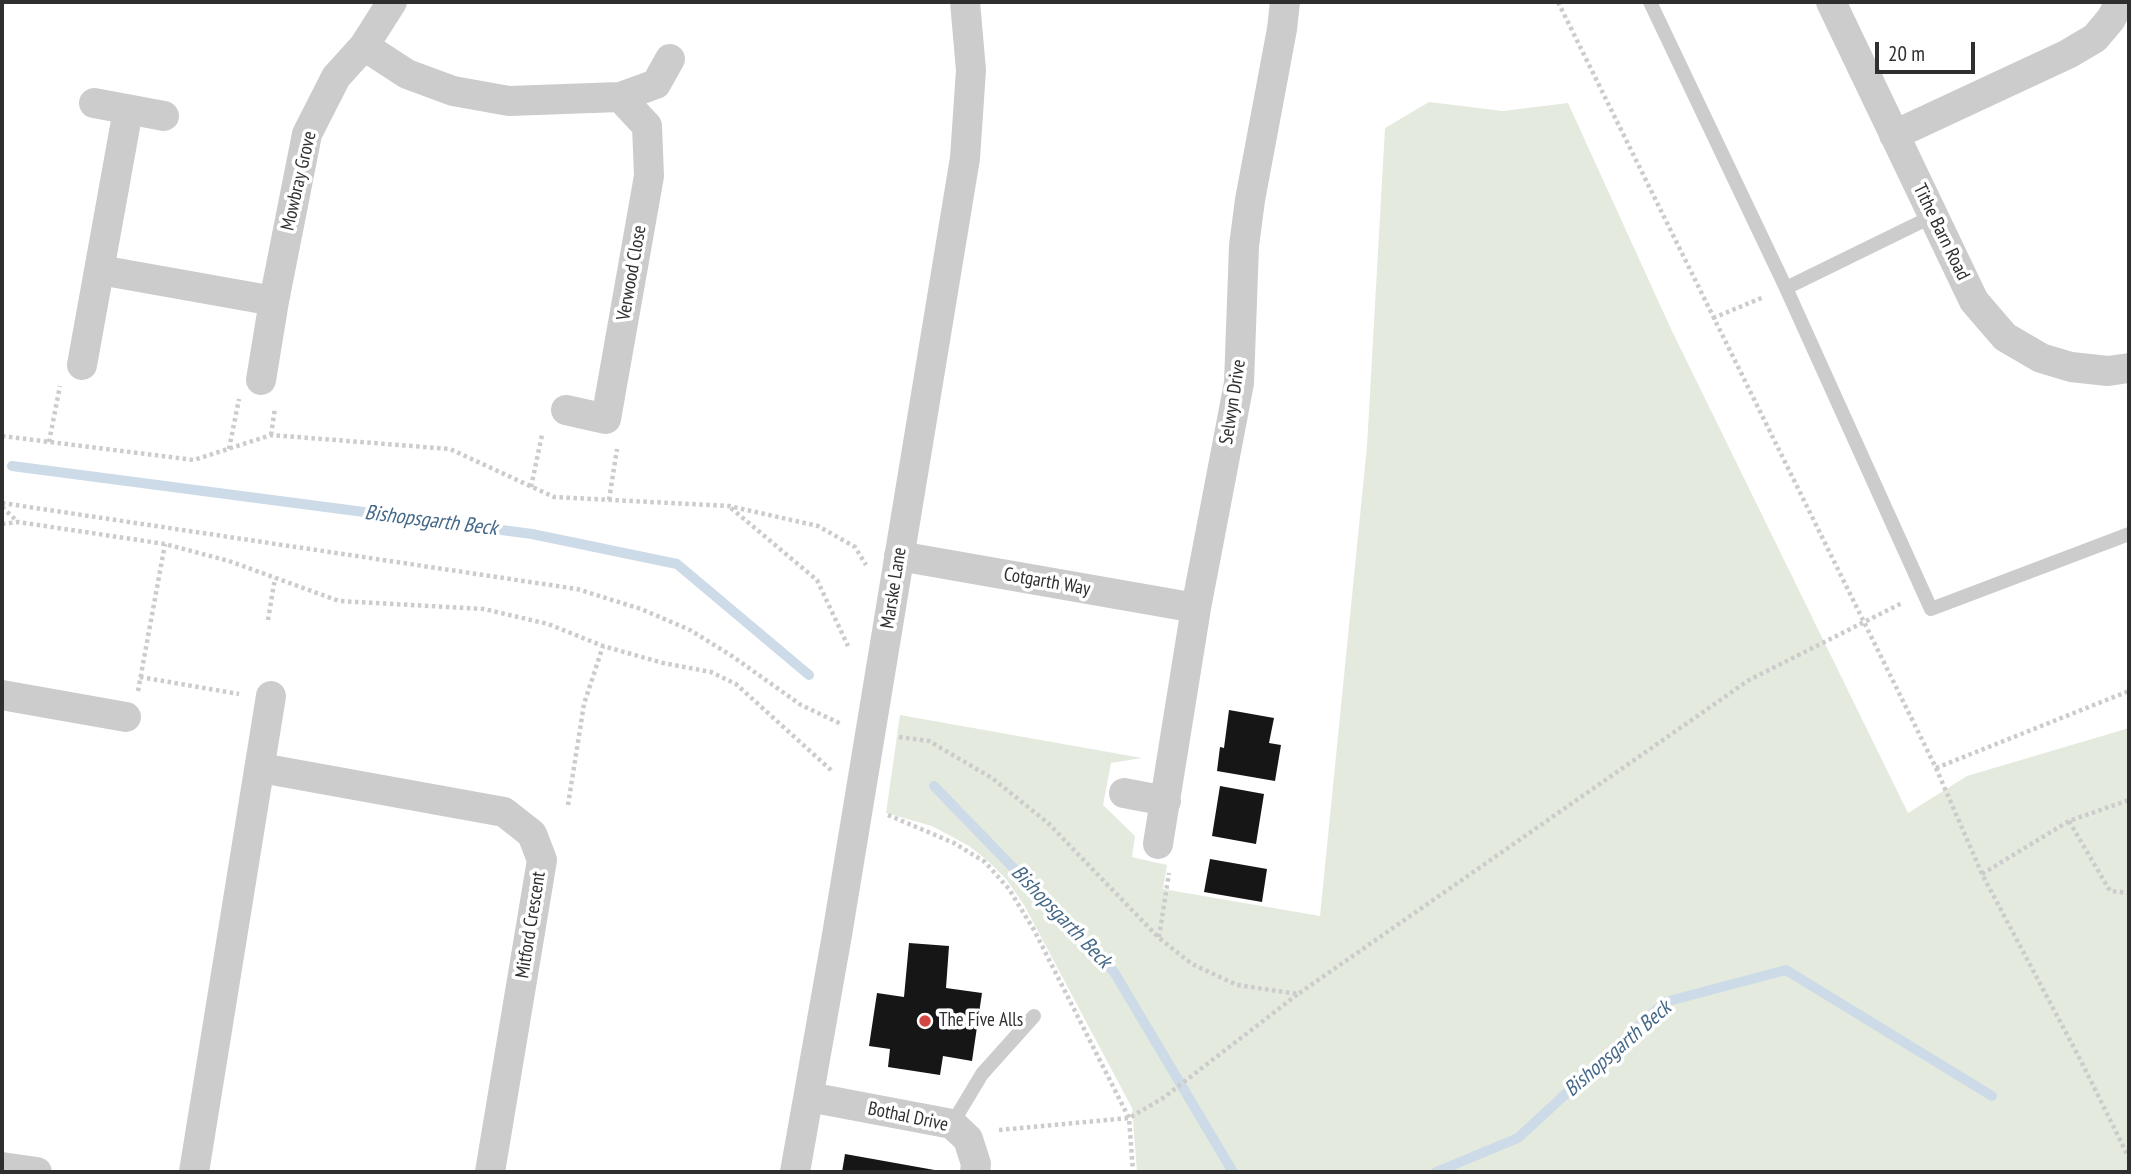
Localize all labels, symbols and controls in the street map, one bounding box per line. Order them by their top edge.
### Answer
scale bar [1879,28,1979,72]
text: 20 m [1888,40,1925,67]
street label: Mowbray Grove [276,129,322,233]
street label: Tithe Barn Road [1908,180,1974,284]
street label: Verwood Close [612,224,652,322]
street label: Selwyn Drive [1215,358,1251,446]
water label: Bishopsgarth Beck [363,500,499,542]
street label: Marske Lane [876,546,912,630]
street label: Cotgarth Way [1002,563,1092,601]
water label: Bishopsgarth Beck [1006,860,1116,974]
street label: Mitford Crescent [511,870,551,980]
water label: Bishopsgarth Beck [1559,996,1677,1102]
place label: The Five Alls [939,1010,1023,1032]
marker: The Five Alls [917,1013,933,1029]
street label: Bothal Drive [866,1097,950,1137]

